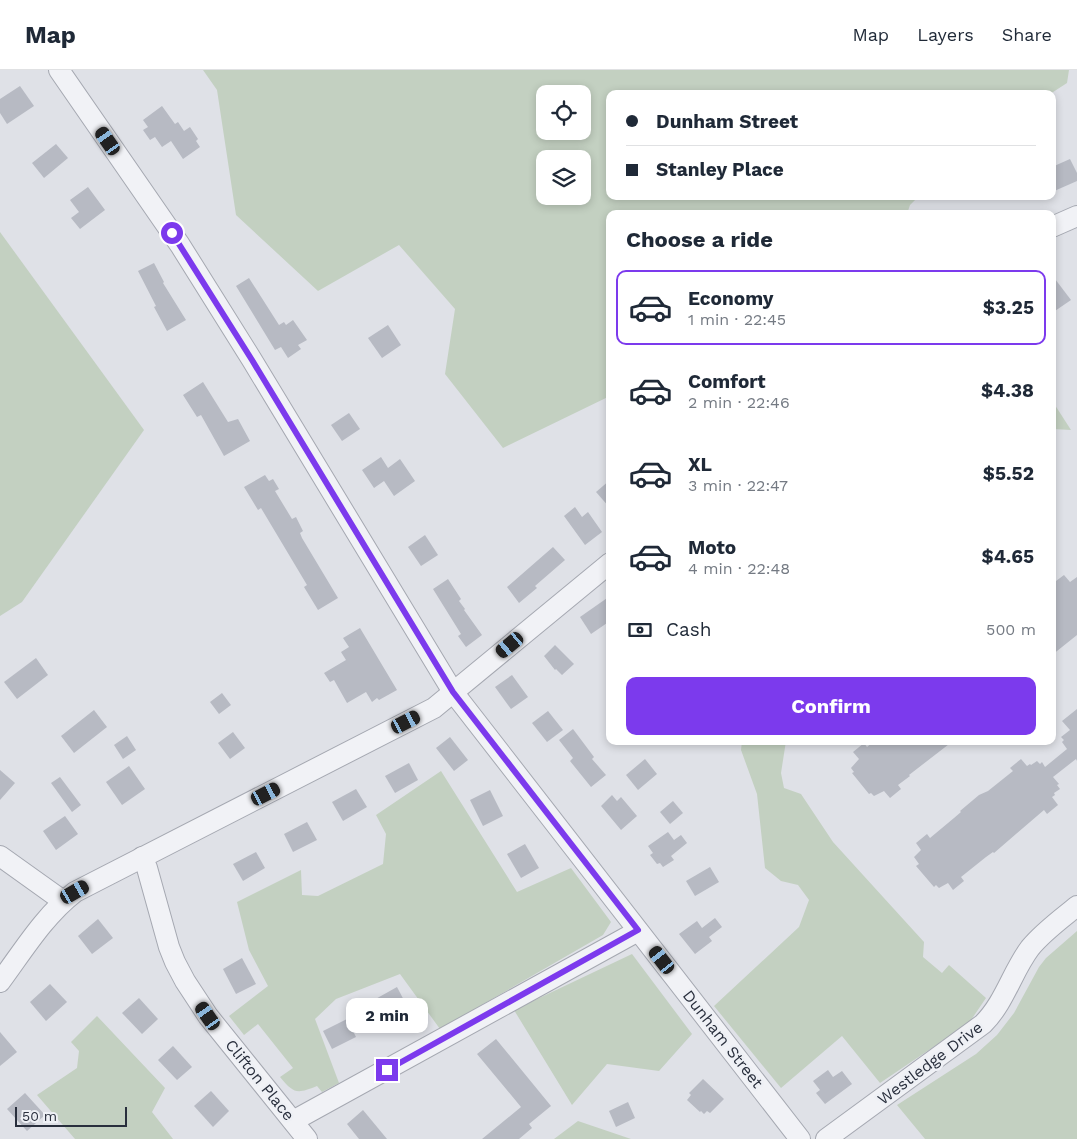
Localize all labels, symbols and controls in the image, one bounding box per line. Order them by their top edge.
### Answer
text: Map [25,21,76,49]
text: Map [852,24,889,45]
text: Layers [917,24,974,45]
text: Share [1002,24,1052,45]
map controls [536,85,591,205]
button: locate [536,85,591,140]
text: Dunham Street [656,110,798,133]
car [93,124,122,158]
button: layers [536,150,591,205]
text: Stanley Place [656,158,784,181]
route start [161,222,183,244]
text: Choose a ride [626,227,773,252]
icon: car [628,285,673,330]
text: Economy [688,287,773,310]
text: $3.25 [983,296,1034,319]
text: 1 min · 22:45 [688,310,786,329]
icon: car [628,368,673,413]
text: Comfort [688,370,766,393]
text: $4.38 [981,379,1034,402]
text: 2 min · 22:46 [688,393,790,412]
icon: car [628,451,673,496]
text: XL [688,453,712,476]
text: $5.52 [983,462,1034,485]
text: 3 min · 22:47 [688,476,788,495]
icon: car [628,534,673,579]
text: Moto [688,536,736,559]
text: $4.65 [981,545,1034,568]
text: 4 min · 22:48 [688,559,790,578]
icon: cash [626,616,654,644]
text: Cash [666,618,712,641]
text: 500 m [986,620,1036,639]
car [493,630,526,660]
button: Confirm [626,677,1036,735]
car [389,709,422,735]
car [249,781,282,807]
car [58,878,91,906]
car [646,944,677,976]
street label: Dunham Street [679,986,767,1092]
callout: 2 min [346,998,428,1032]
car [193,999,222,1033]
text: 2 min [365,1006,409,1025]
street label: Westledge Drive [874,1017,986,1109]
street label: Clifton Place [221,1035,299,1125]
route end [376,1059,398,1081]
scale bar [15,1104,128,1127]
text: 50 m [22,1108,57,1124]

